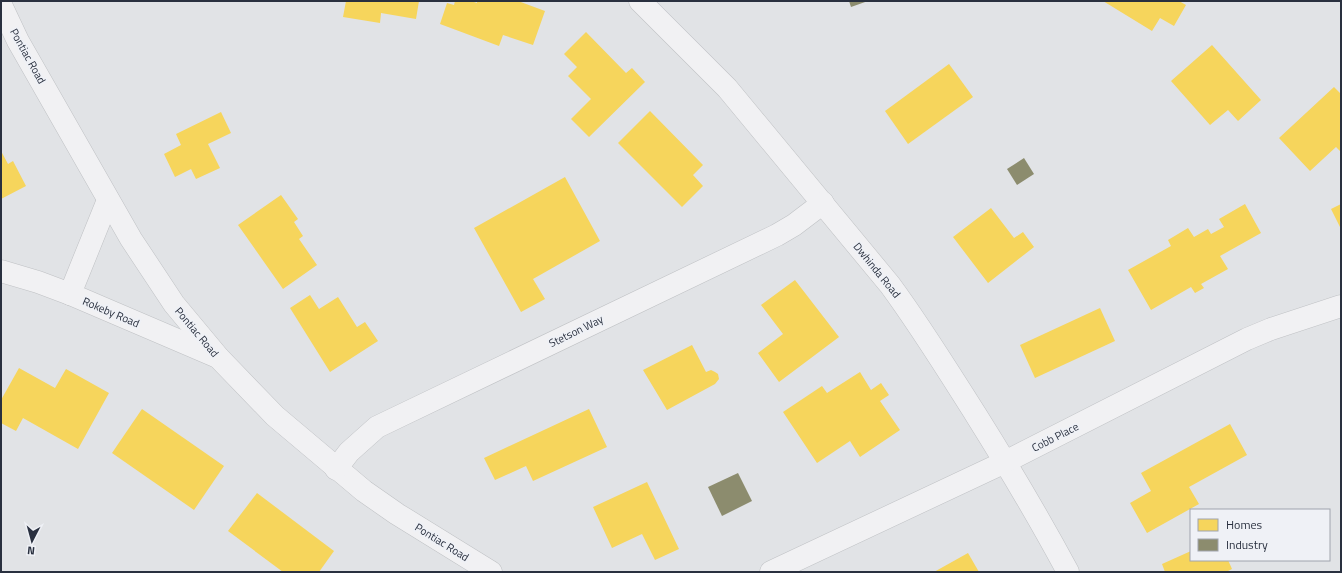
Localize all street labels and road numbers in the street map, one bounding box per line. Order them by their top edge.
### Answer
street label: Pontiac Road [6,25,50,87]
street label: Dwhinda Road [850,239,904,301]
street label: Rokeby Road [80,293,142,331]
street label: Pontiac Road [171,303,223,361]
street label: Stetson Way [546,311,607,351]
street label: Cobb Place [1029,418,1082,456]
street label: Pontiac Road [412,519,472,565]

